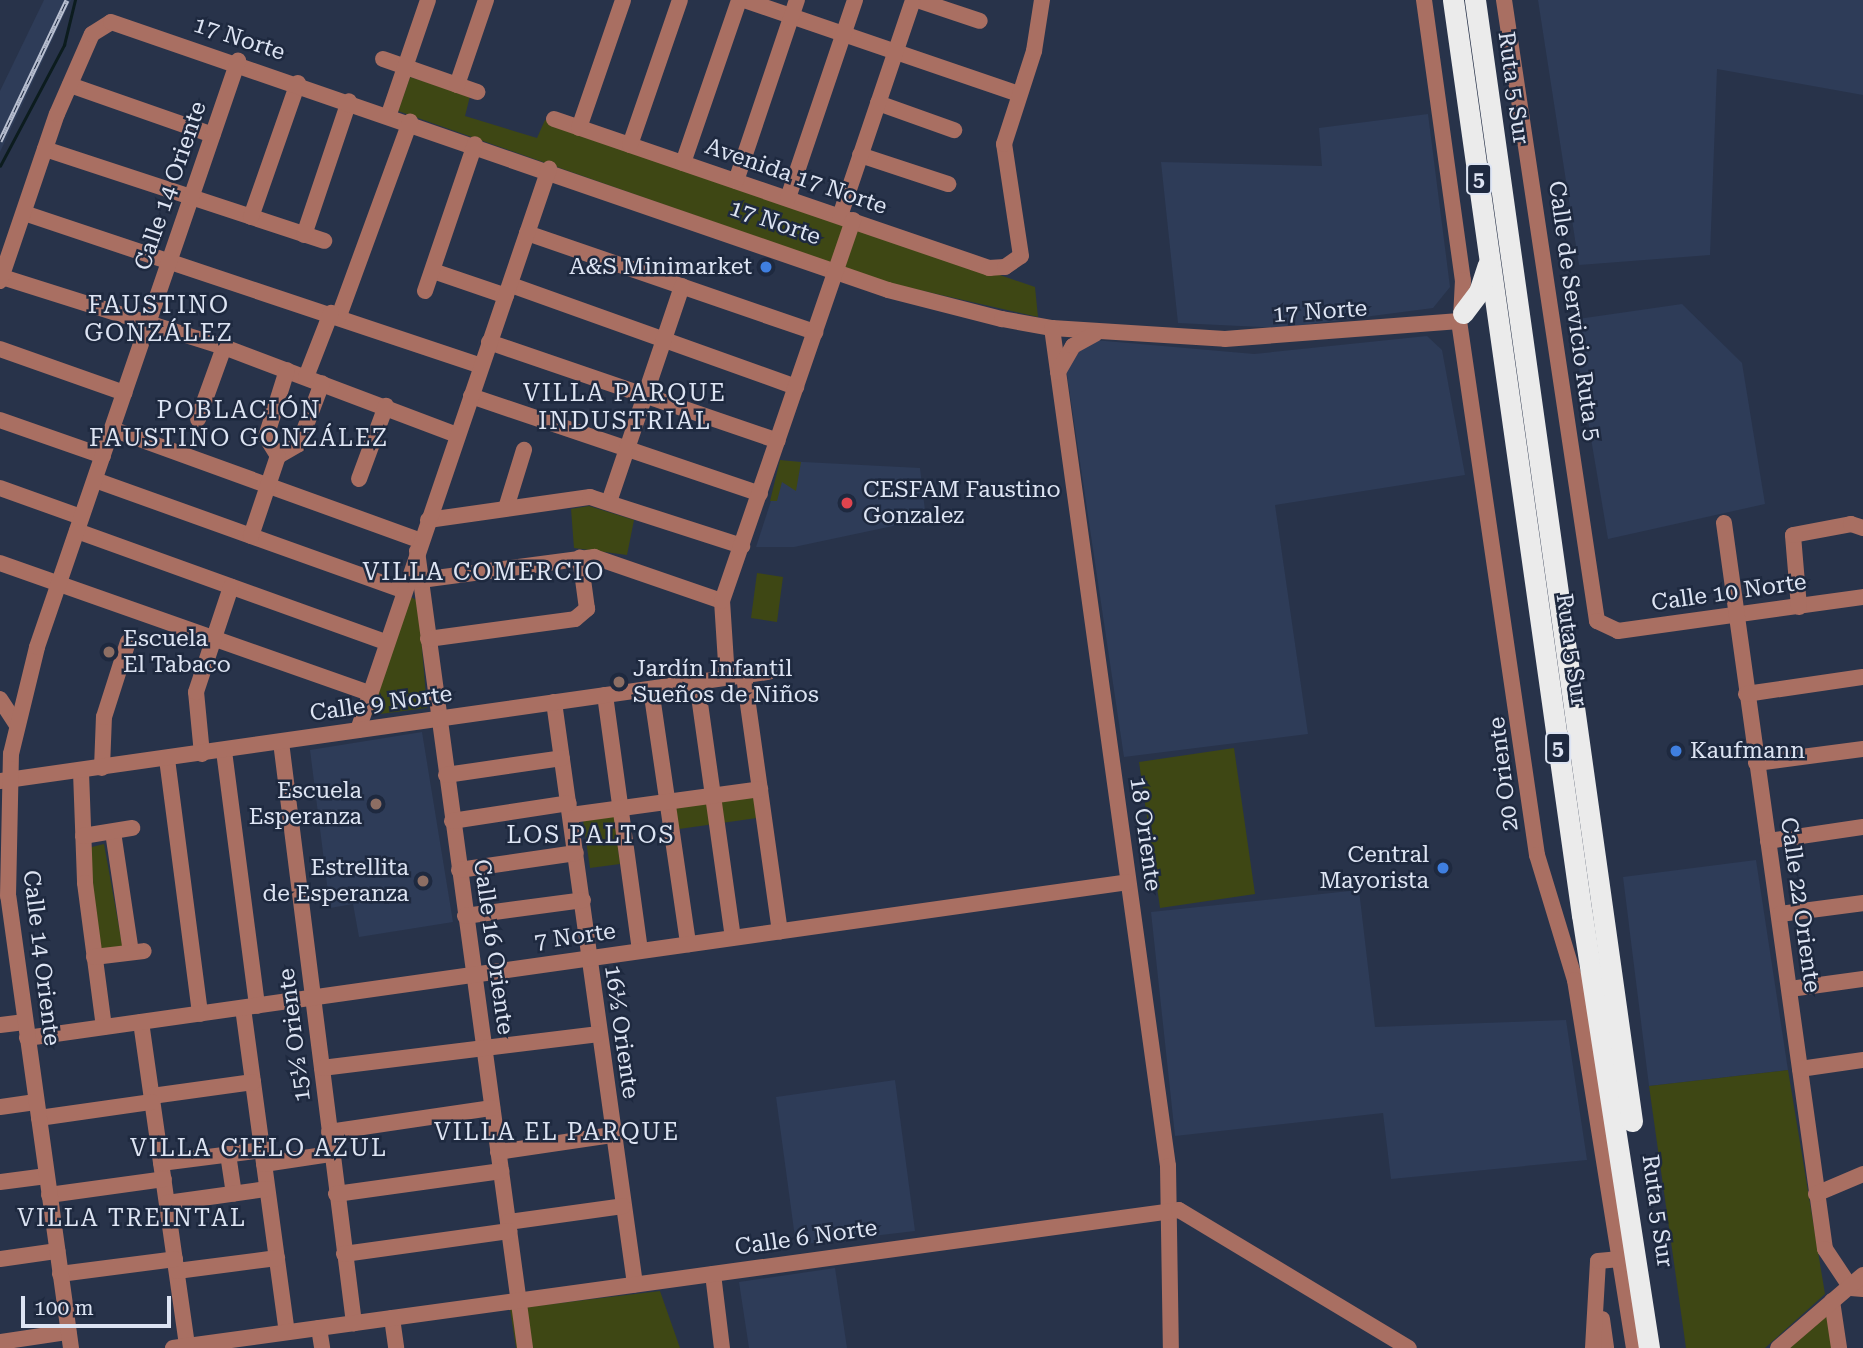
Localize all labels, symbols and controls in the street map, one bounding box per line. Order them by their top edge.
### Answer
street label: 17 Norte [190,11,288,67]
street label: Ruta 5 Sur [1491,30,1535,146]
street label: Calle 14 Oriente [129,98,213,274]
street label: Avenida 17 Norte [701,133,891,221]
road number: 5 [1465,162,1493,196]
street label: Calle de Servicio Ruta 5 [1542,179,1606,443]
street label: 17 Norte [726,195,824,251]
place label: A&S Minimarket [569,253,752,281]
marker: A&S Minimarket [758,259,774,275]
district label: FAUSTINO GONZÁLEZ [85,292,233,348]
street label: 17 Norte [1272,295,1368,329]
district label: VILLA PARQUE INDUSTRIAL [525,380,725,436]
district label: POBLACIÓN FAUSTINO GONZÁLEZ [91,397,387,453]
place label: CESFAM Faustino Gonzalez [863,476,1061,530]
marker: CESFAM Faustino Gonzalez [837,493,857,513]
district label: VILLA COMERCIO [364,559,604,587]
street label: Calle 10 Norte [1650,568,1808,618]
street label: Ruta 5 Sur [1549,592,1593,708]
place label: Escuela El Tabaco [123,625,231,679]
marker: Escuela El Tabaco [101,644,117,660]
place label: Jardín Infantil Sueños de Niños [633,655,819,709]
marker: Jardín Infantil Sueños de Niños [611,674,627,690]
street label: Calle 9 Norte [308,680,454,728]
street label: 20 Oriente [1483,715,1525,833]
road number: 5 [1544,730,1572,766]
place label: Kaufmann [1690,737,1805,765]
marker: Kaufmann [1668,743,1684,759]
street label: 18 Oriente [1123,775,1167,893]
place label: Escuela Esperanza [249,777,362,831]
marker: Escuela Esperanza [368,796,384,812]
street label: Calle 22 Oriente [1774,816,1826,994]
district label: LOS PALTOS [508,822,674,850]
place label: Central Mayorista [1319,841,1429,895]
place label: Estrellita de Esperanza [263,854,409,908]
street label: Calle 16 Oriente [467,858,519,1036]
marker: Central Mayorista [1435,860,1451,876]
street label: Calle 14 Oriente [17,869,65,1047]
marker: Estrellita de Esperanza [415,873,431,889]
street label: 7 Norte [533,918,617,956]
street label: 16½ Oriente [598,963,644,1101]
street label: 15½ Oriente [273,967,317,1103]
district label: VILLA EL PARQUE [436,1119,678,1147]
district label: VILLA CIELO AZUL [132,1135,386,1163]
street label: Ruta 5 Sur [1635,1153,1679,1269]
district label: VILLA TREINTAL [19,1205,245,1233]
street label: Calle 6 Norte [733,1214,879,1262]
scale bar [24,1282,175,1326]
text: 100 m [34,1296,94,1320]

